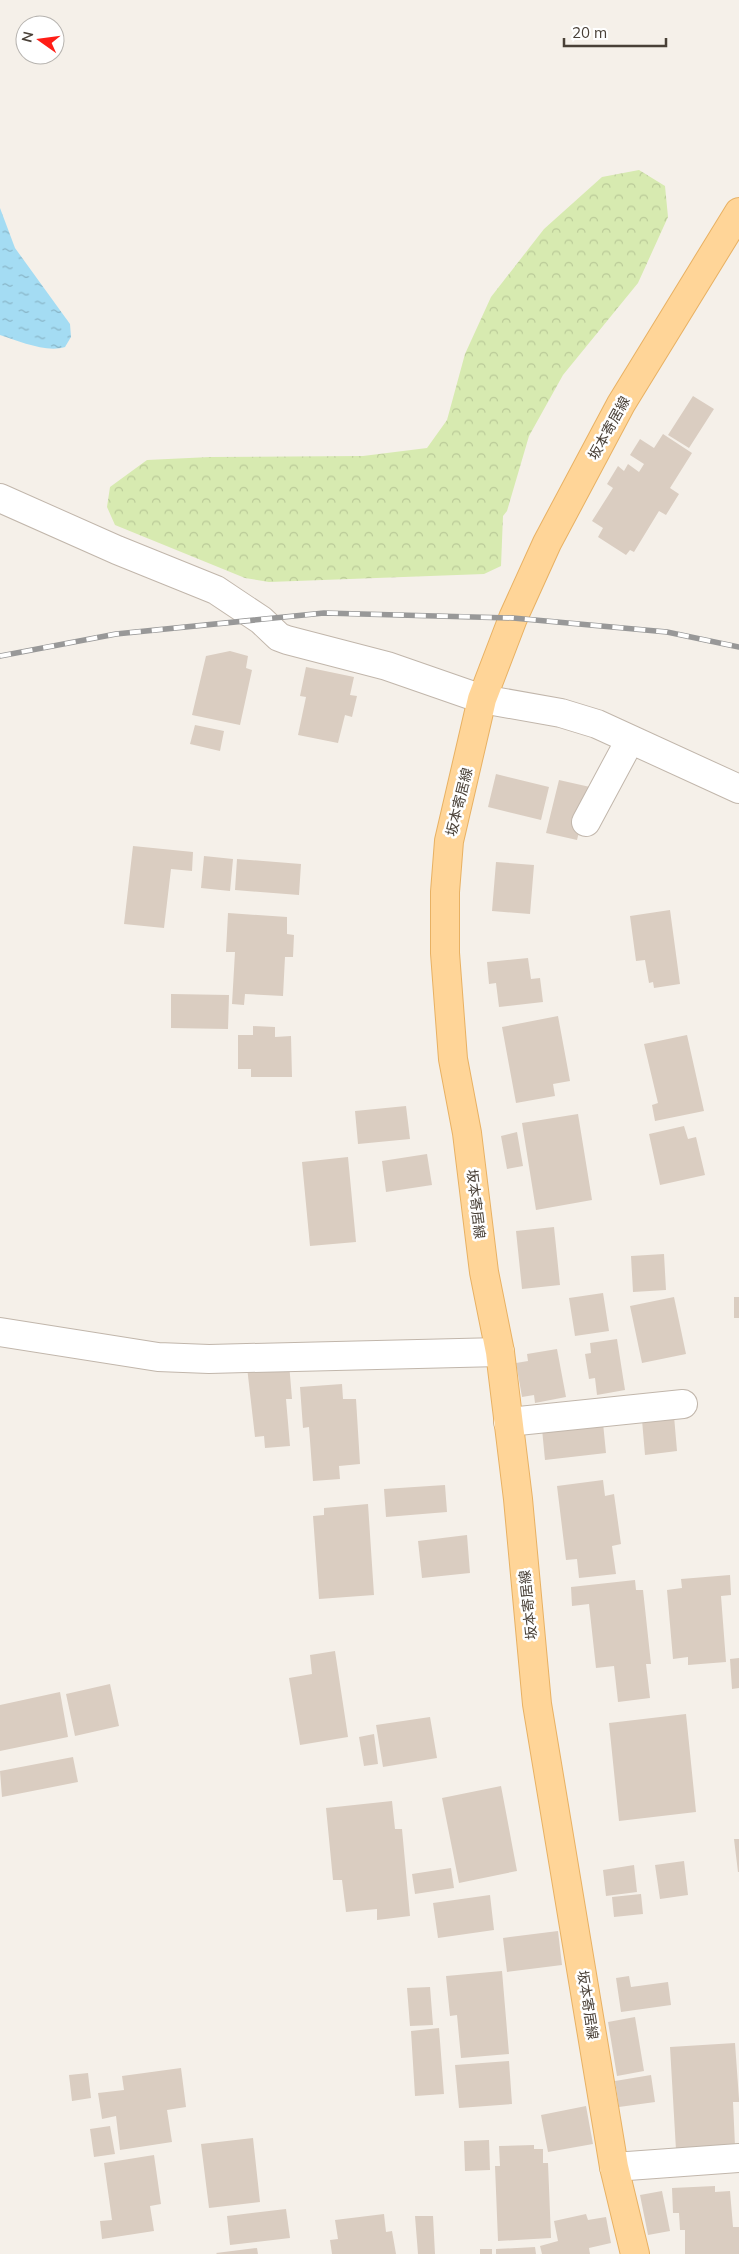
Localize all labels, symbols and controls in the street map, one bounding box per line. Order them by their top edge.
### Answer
north arrow [15,15,65,65]
scale bar [564,15,666,47]
text: 20 m [572,23,607,42]
text: N [17,30,37,44]
street label: 坂本寄居線 [584,393,634,463]
street label: 坂本寄居線 [442,766,476,838]
street label: 坂本寄居線 [463,1168,489,1240]
street label: 坂本寄居線 [515,1569,541,1641]
street label: 坂本寄居線 [574,1969,602,2041]

